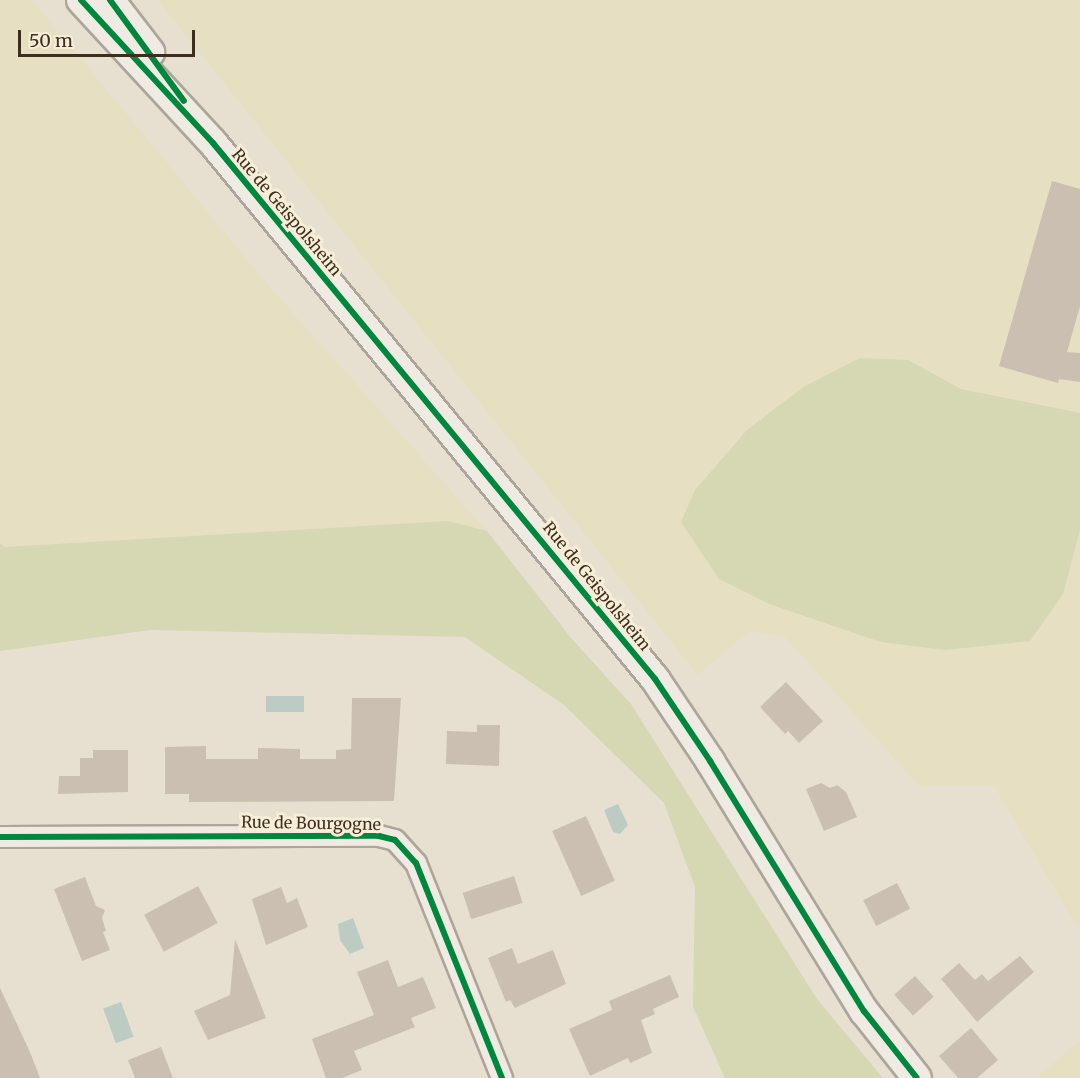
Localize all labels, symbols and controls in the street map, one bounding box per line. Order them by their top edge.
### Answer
scale bar [21,18,198,56]
text: 50 m [29,29,73,52]
street label: Rue de Geispolsheim [228,144,346,280]
street label: Rue de Geispolsheim [539,518,655,654]
street label: Rue de Bourgogne [241,812,381,834]

